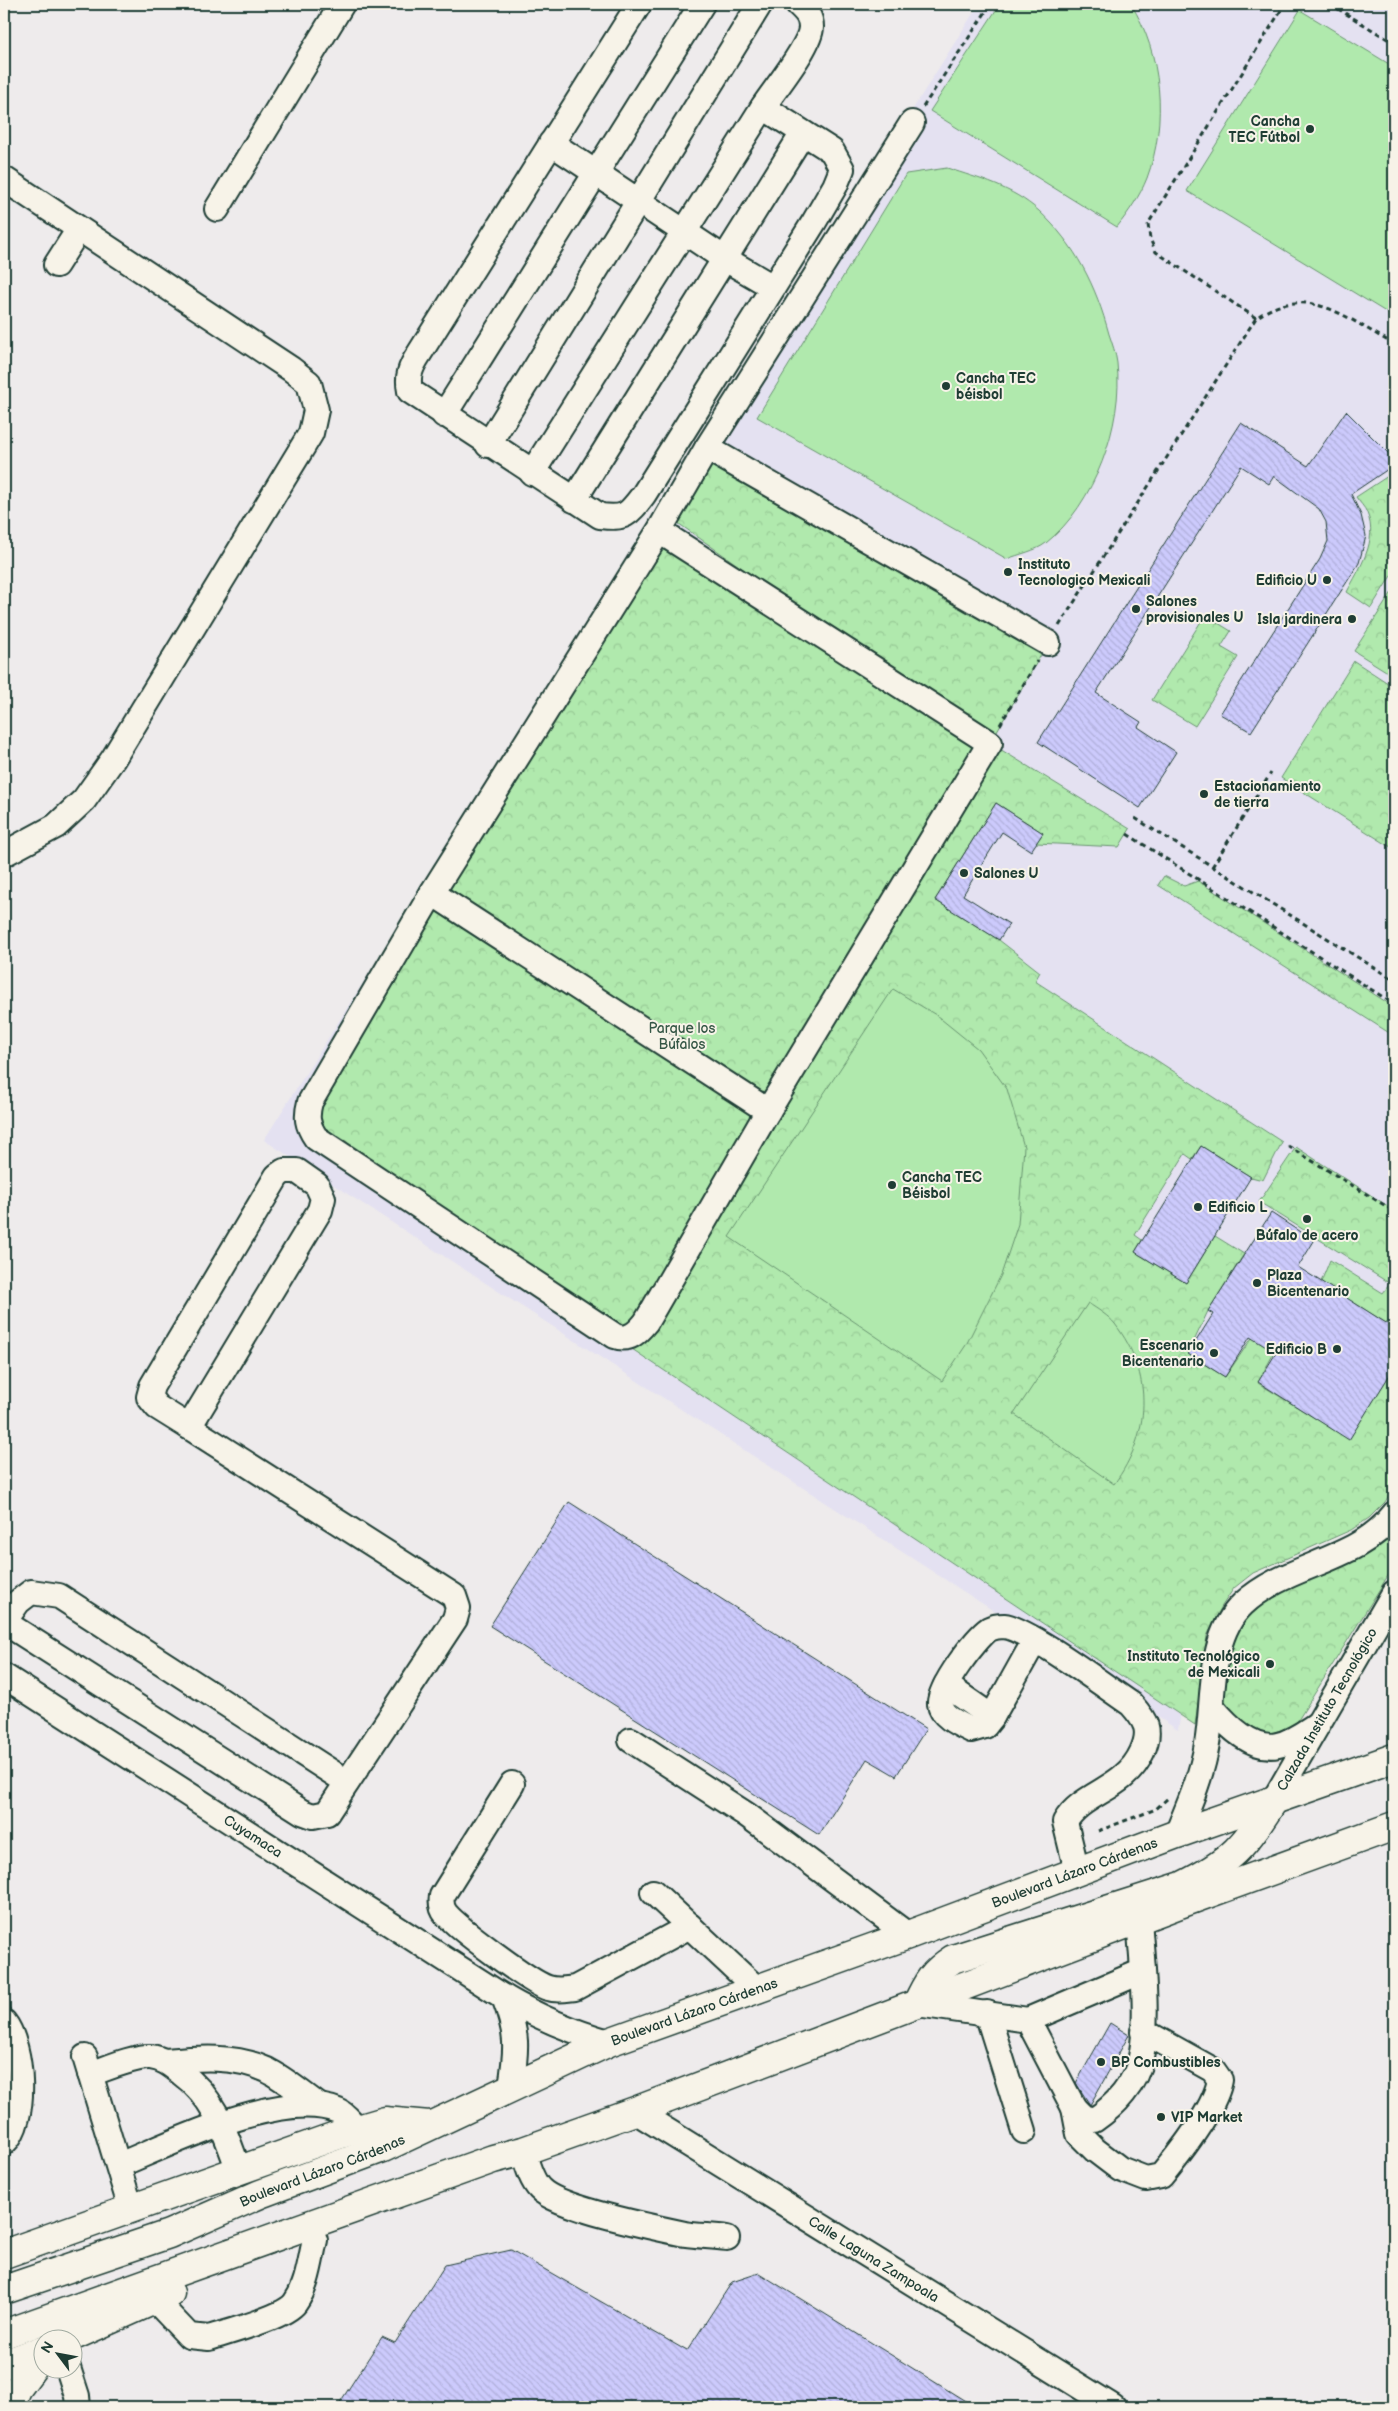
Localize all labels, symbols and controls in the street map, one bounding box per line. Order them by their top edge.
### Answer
place label: Cancha TEC Fútbol [1229,113,1300,146]
marker: Cancha TEC Fútbol [1304,123,1316,135]
place label: Cancha TEC béisbol [956,370,1036,403]
marker: Cancha TEC béisbol [940,380,952,392]
place label: Instituto Tecnologico Mexicali [1018,556,1150,589]
marker: Instituto Tecnologico Mexicali [1002,566,1014,578]
place label: Edificio U [1256,572,1317,589]
marker: Edificio U [1321,574,1333,586]
place label: Salones provisionales U [1146,593,1243,626]
marker: Salones provisionales U [1130,603,1142,615]
place label: Isla jardinera [1257,611,1342,628]
marker: Isla jardinera [1346,613,1358,625]
place label: Estacionamiento de tierra [1214,778,1321,811]
marker: Estacionamiento de tierra [1198,788,1210,800]
place label: Salones U [974,865,1039,882]
marker: Salones U [958,867,970,879]
park label: Parque los Búfalos [649,1020,716,1053]
place label: Cancha TEC Béisbol [902,1169,982,1202]
marker: Cancha TEC Béisbol [886,1179,898,1191]
place label: Edificio L [1208,1199,1267,1216]
marker: Edificio L [1192,1201,1204,1213]
marker: Búfalo de acero [1301,1213,1313,1225]
place label: Búfalo de acero [1256,1227,1358,1244]
place label: Plaza Bicentenario [1267,1267,1349,1300]
marker: Plaza Bicentenario [1251,1277,1263,1289]
place label: Escenario Bicentenario [1122,1337,1204,1370]
place label: Edificio B [1266,1341,1327,1358]
marker: Edificio B [1331,1343,1343,1355]
marker: Escenario Bicentenario [1208,1347,1220,1359]
street label: Calzada Instituto Tecnológico [1273,1625,1381,1794]
place label: Instituto Tecnológico de Mexicali [1127,1648,1260,1681]
marker: Instituto Tecnológico de Mexicali [1264,1658,1276,1670]
street label: Cuyamaca [220,1811,286,1861]
street label: Boulevard Lázaro Cárdenas [989,1834,1160,1911]
street label: Boulevard Lázaro Cárdenas [608,1974,780,2049]
place label: BP Combustibles [1111,2054,1221,2071]
marker: BP Combustibles [1095,2056,1107,2068]
place label: VIP Market [1171,2109,1243,2126]
marker: VIP Market [1155,2111,1167,2123]
street label: Boulevard Lázaro Cárdenas [237,2131,408,2210]
street label: Calle Laguna Zampoala [806,2212,942,2306]
north arrow [32,2328,82,2378]
text: N [37,2338,57,2356]

